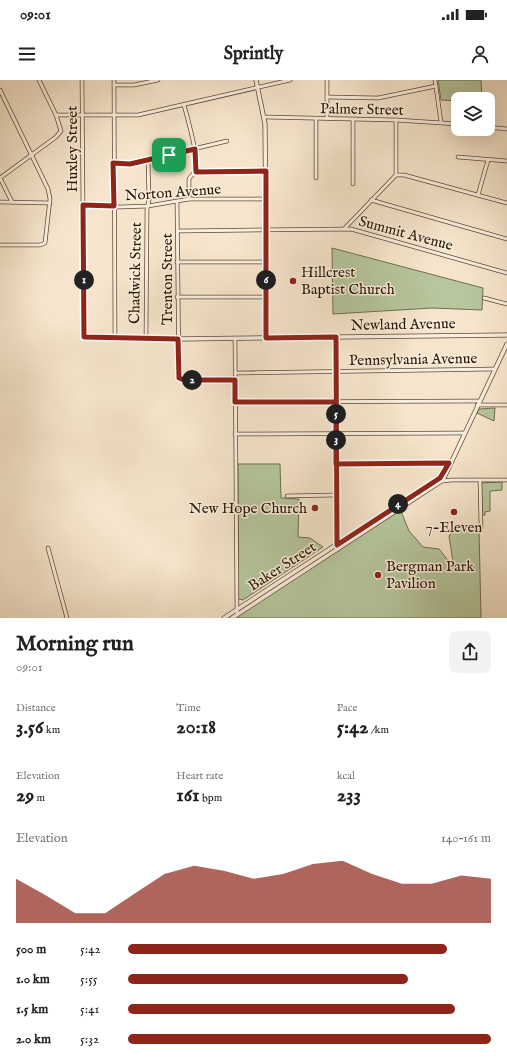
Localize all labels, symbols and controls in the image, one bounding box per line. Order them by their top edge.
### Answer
text: 09:01 [20,5,51,24]
icon: menu [16,43,38,65]
text: Sprintly [224,43,283,66]
icon: person [469,43,491,65]
map controls [451,92,495,136]
button: layers [451,92,495,136]
street label: Palmer Street [320,99,404,120]
street label: Huxley Street [63,106,82,192]
pin [152,138,186,172]
icon: arrive [158,144,180,166]
street label: Norton Avenue [124,180,222,205]
street label: Summit Avenue [357,212,455,255]
street label: Chadwick Street [125,222,146,324]
street label: Trenton Street [158,233,177,325]
place label: Hillcrest Baptist Church [301,263,395,299]
pin: 1 [74,270,94,290]
pin: 6 [256,270,276,290]
text: 1 [82,273,86,287]
text: 6 [264,273,268,287]
marker: Hillcrest Baptist Church [288,276,298,286]
street label: Newland Avenue [350,314,456,335]
street label: Pennsylvania Avenue [349,349,477,370]
pin: 2 [182,370,202,390]
text: 2 [189,373,195,387]
pin: 5 [326,404,346,424]
text: 5 [334,407,338,421]
pin: 3 [326,430,346,450]
text: 3 [334,433,338,447]
pin: 4 [388,494,408,514]
text: 4 [395,497,401,511]
place label: New Hope Church [189,499,307,518]
marker: New Hope Church [310,503,320,513]
marker: 7-Eleven [449,507,459,517]
place label: 7-Eleven [426,518,482,537]
street label: Baker Street [245,537,320,595]
place label: Bergman Park Pavilion [386,557,475,593]
marker: Bergman Park Pavilion [373,570,383,580]
text: Morning run [16,630,134,658]
button: share [449,631,491,673]
text: 09:01 [16,659,43,676]
text: Distance [16,701,56,715]
text: Time [176,701,201,715]
text: Pace [337,701,357,715]
text: 3.56 [16,715,43,740]
text: 20:18 [176,715,216,740]
text: 5:42 [337,715,368,740]
text: km [43,723,60,737]
text: /km [368,723,389,737]
text: Elevation [16,769,60,783]
text: Heart rate [176,769,223,783]
text: kcal [337,769,355,783]
text: 29 [16,783,34,808]
text: 161 [176,783,200,808]
text: 233 [337,783,361,808]
text: m [34,791,45,805]
text: bpm [200,791,222,805]
text: Elevation [16,830,68,847]
text: 140–161 m [441,830,491,847]
text: 500 m [16,941,46,958]
text: 5:42 [80,941,101,958]
text: 1.0 km [16,971,50,988]
text: 5:55 [80,971,98,988]
text: 1.5 km [16,1001,48,1018]
text: 5:41 [80,1001,99,1018]
text: 2.0 km [16,1031,51,1048]
text: 5:32 [80,1031,99,1048]

